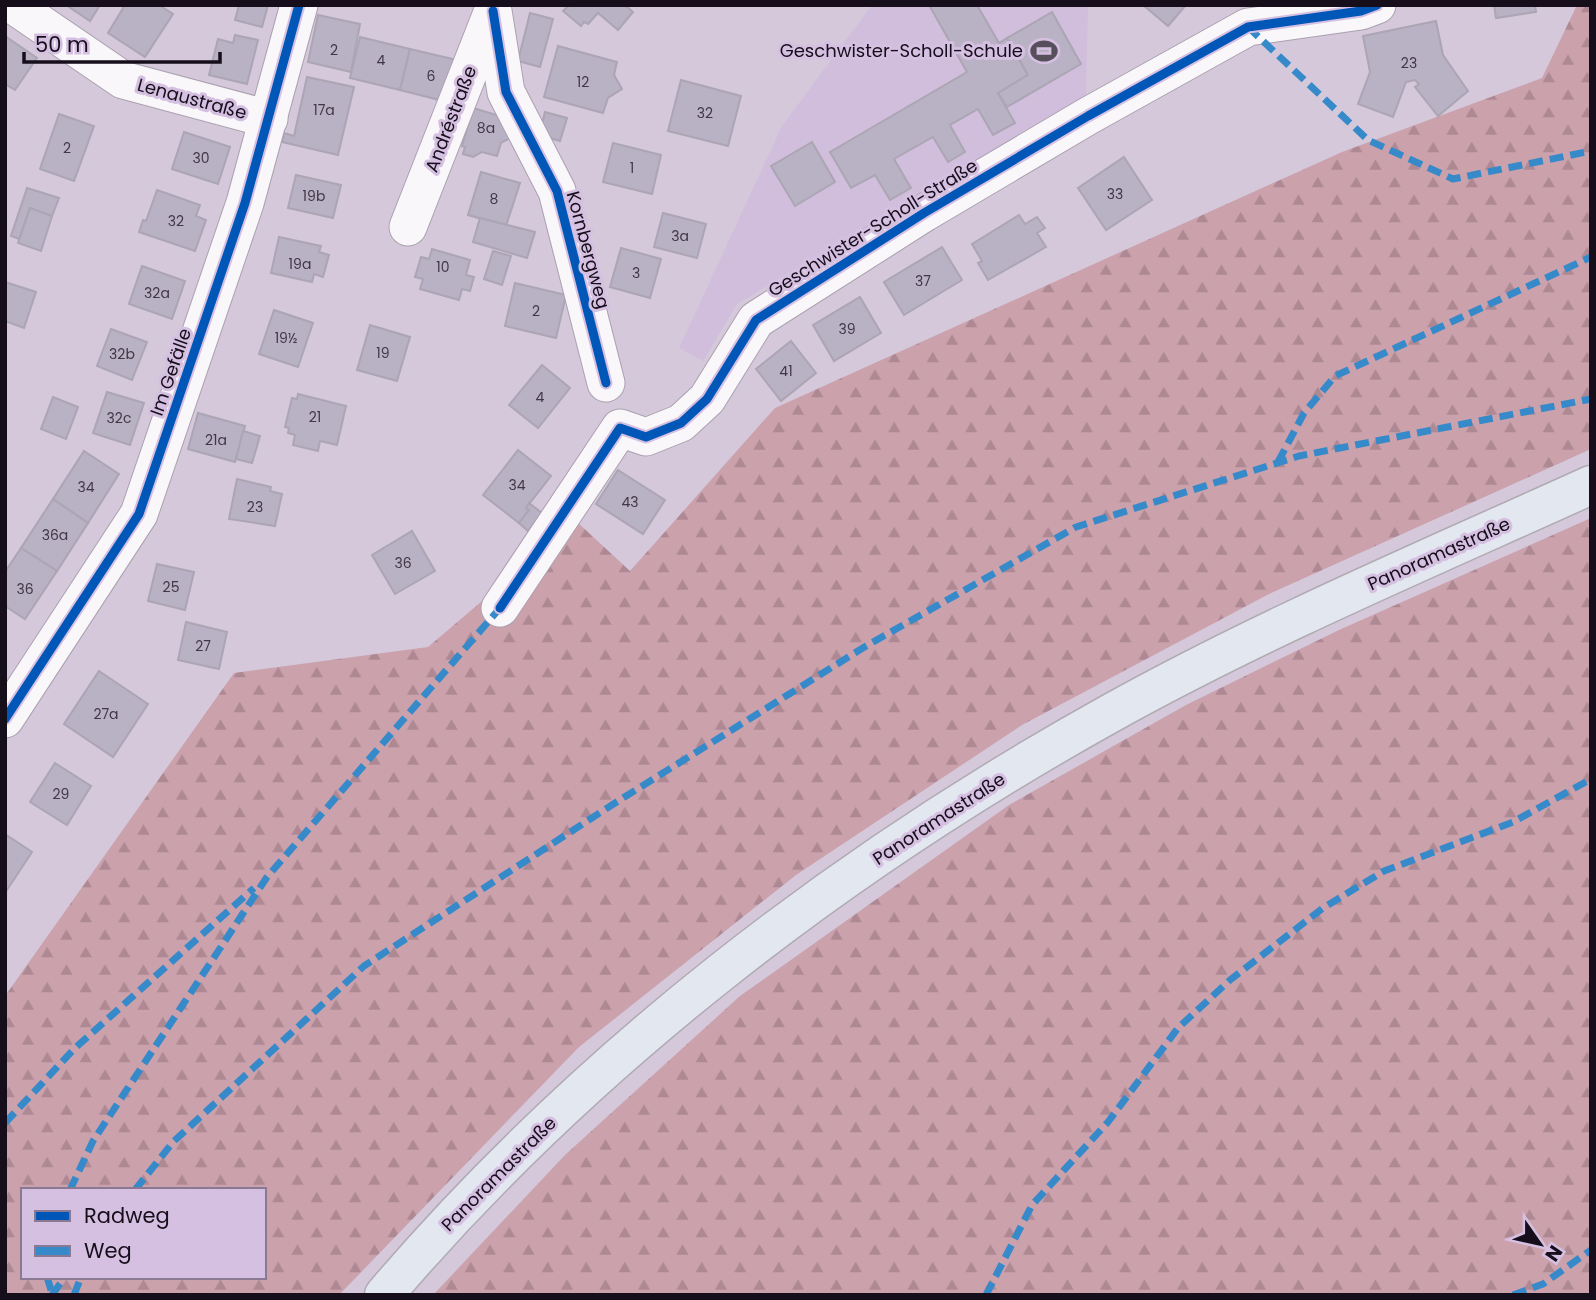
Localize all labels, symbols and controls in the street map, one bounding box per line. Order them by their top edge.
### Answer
scale bar [24,21,220,65]
text: 50 m [35,30,89,59]
sports icon: Geschwister-Scholl-Schule [1029,36,1059,66]
place label: Geschwister-Scholl-Schule [780,38,1023,63]
house number: 2 [330,40,338,60]
house number: 4 [377,50,386,70]
house number: 23 [1401,53,1417,73]
street label: Andréstraße [419,62,482,176]
house number: 6 [427,66,436,86]
street label: Lenaustraße [135,72,250,125]
house number: 12 [577,72,589,92]
house number: 17a [313,100,335,120]
house number: 32 [697,103,713,123]
house number: 8a [477,118,495,138]
house number: 2 [63,138,71,158]
house number: 30 [192,148,210,168]
street label: Geschwister-Scholl-Straße [763,153,982,302]
house number: 1 [630,158,634,178]
house number: 33 [1107,184,1123,204]
house number: 19b [303,186,325,206]
street label: Kornbergweg [561,188,616,311]
house number: 8 [490,189,499,209]
house number: 32 [168,211,184,231]
house number: 3a [671,226,689,246]
house number: 19a [289,254,311,274]
house number: 10 [436,257,450,277]
house number: 3 [632,263,640,283]
house number: 37 [915,271,931,291]
house number: 32a [144,283,170,303]
house number: 2 [532,301,540,321]
house number: 39 [838,319,856,339]
street label: Im Gefälle [144,325,197,419]
house number: 19½ [275,328,297,348]
house number: 19 [376,343,390,363]
house number: 32b [109,344,135,364]
house number: 41 [779,361,793,381]
house number: 4 [536,387,545,407]
house number: 21 [309,407,321,427]
house number: 32c [107,408,131,428]
house number: 21a [205,430,227,450]
house number: 34 [508,475,526,495]
house number: 34 [77,477,95,497]
house number: 43 [621,492,639,512]
house number: 23 [247,497,263,517]
street label: Panoramastraße [1364,511,1514,596]
house number: 36a [42,525,68,545]
house number: 36 [394,553,412,573]
house number: 25 [163,577,179,597]
house number: 36 [16,579,34,599]
house number: 27 [195,636,211,656]
house number: 27a [93,704,119,724]
street label: Panoramastraße [868,766,1010,871]
house number: 29 [53,784,69,804]
street label: Panoramastraße [436,1111,562,1237]
legend [21,1188,266,1279]
text: Radweg [84,1201,170,1230]
north arrow [1505,1209,1575,1279]
text: Weg [84,1236,132,1265]
text: N [1538,1240,1569,1267]

